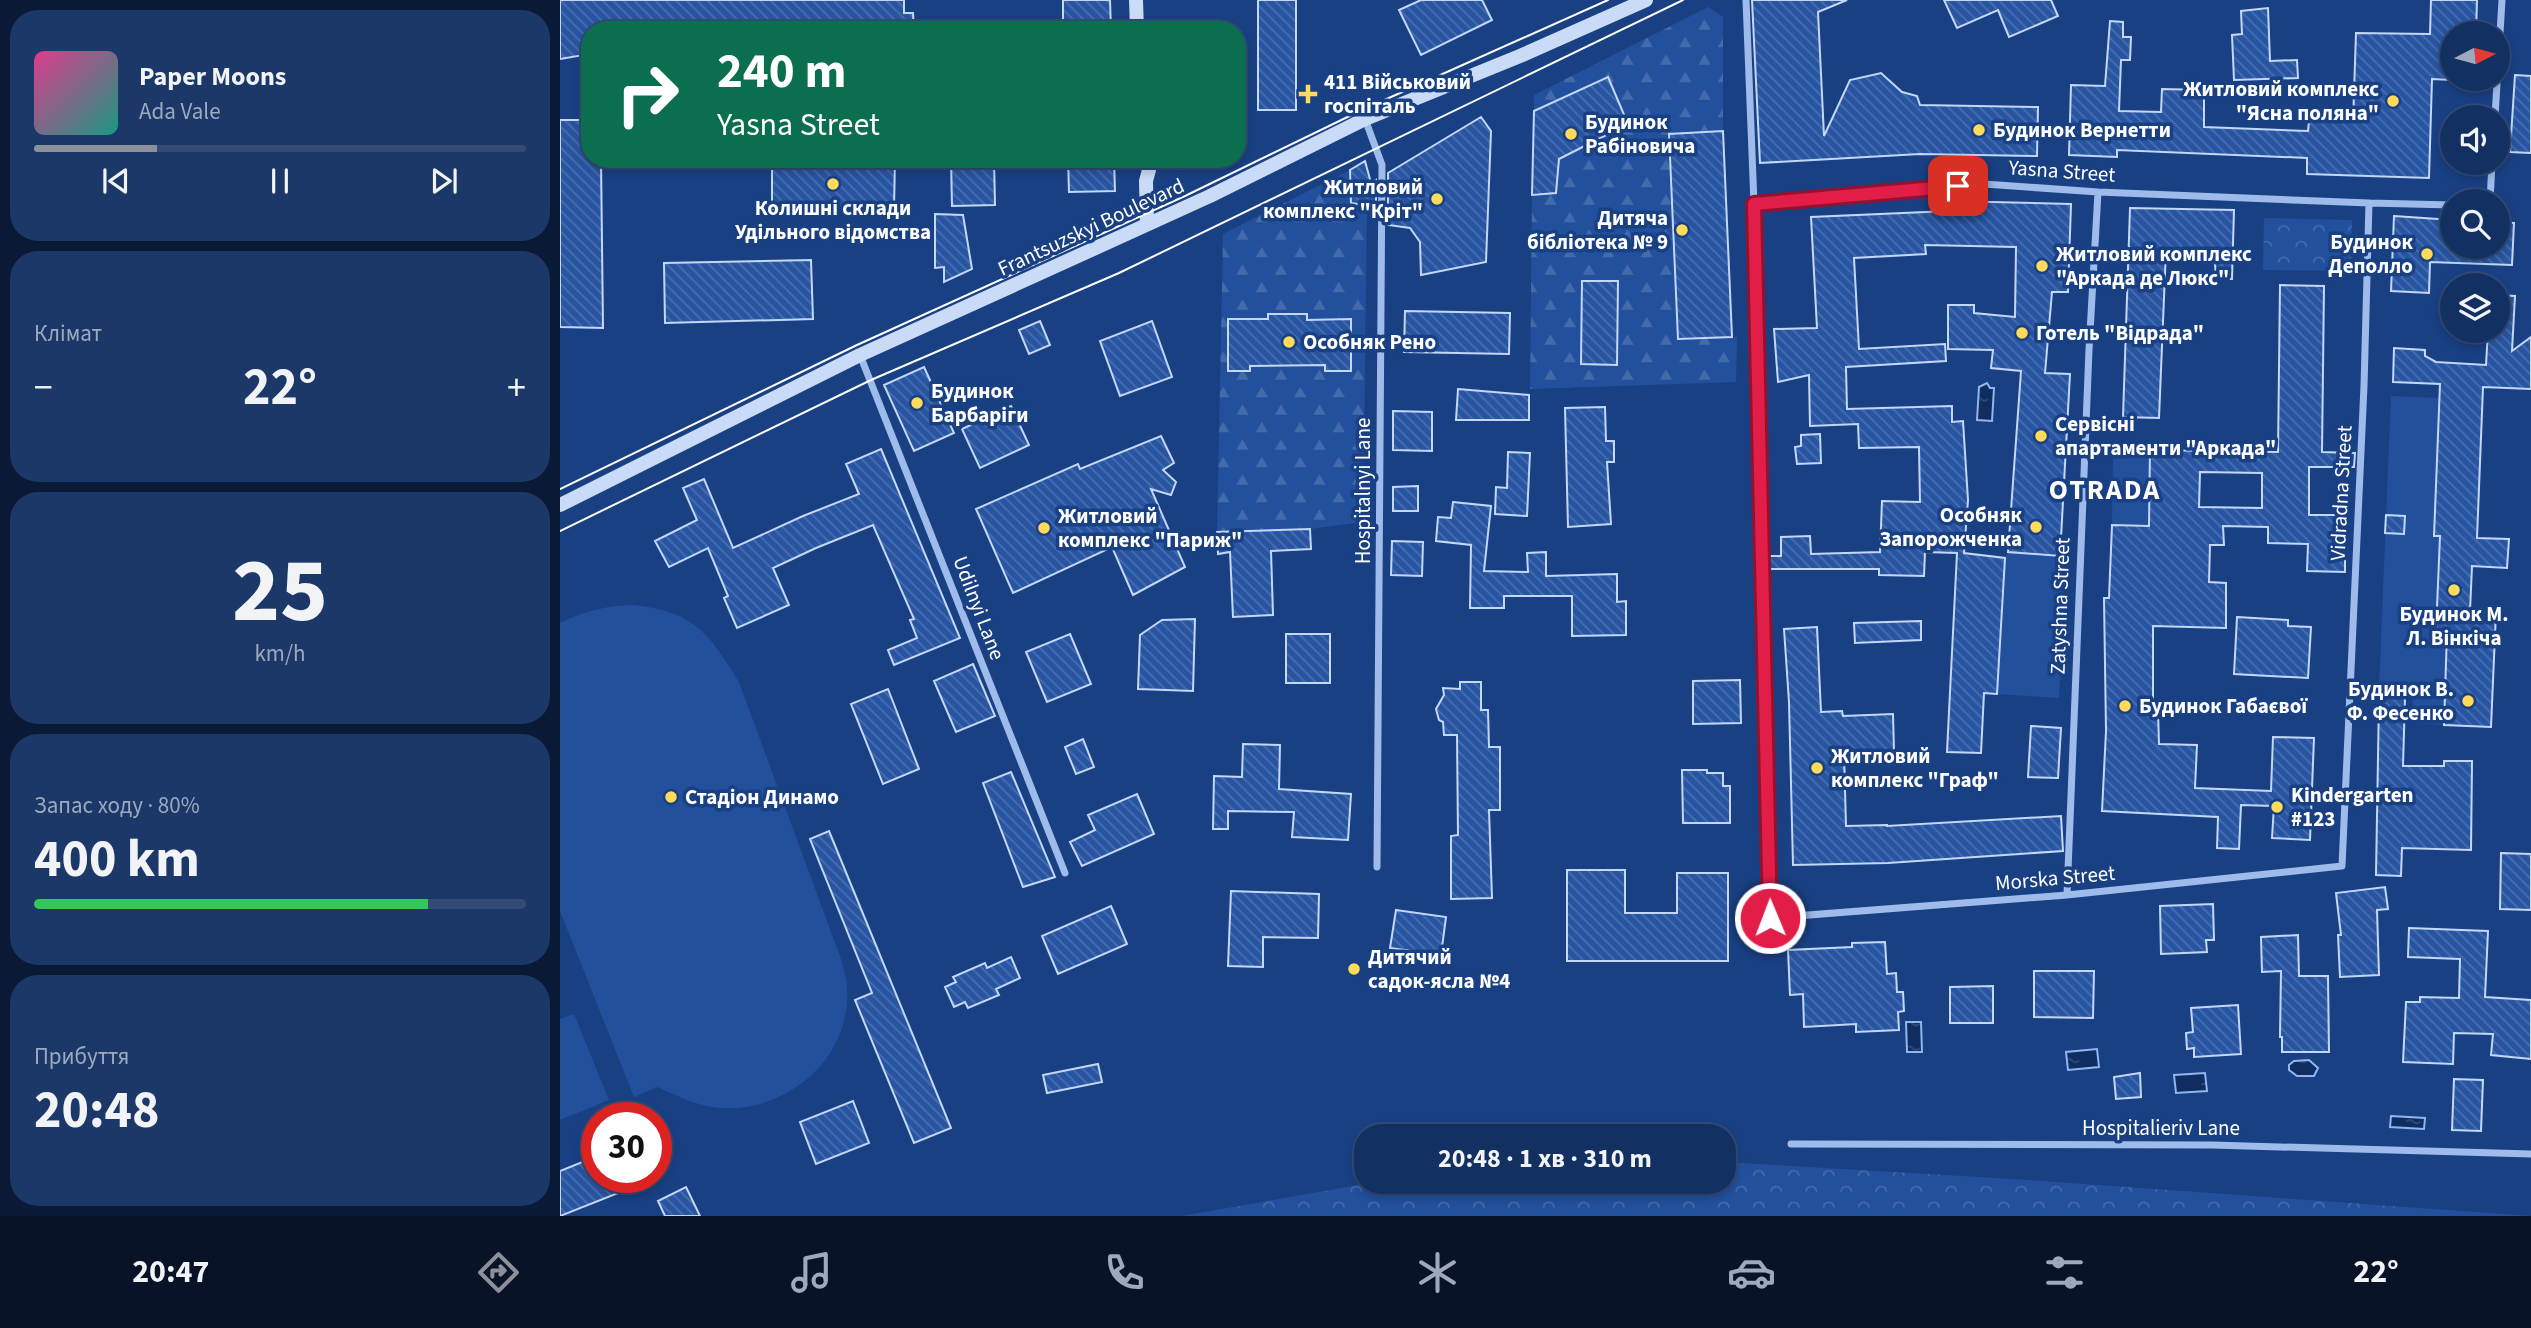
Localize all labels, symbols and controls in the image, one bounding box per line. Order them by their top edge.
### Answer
north arrow [2440,21,2510,91]
map controls [2440,21,2510,343]
text: 240 m [717,37,846,107]
icon: right [602,49,693,140]
text: Paper Moons [139,58,286,95]
place label: 411 Військовий госпіталь [1324,67,1471,121]
place label: Житловий комплекс "Ясна поляна" [2183,74,2379,128]
marker: 411 Військовий госпіталь [1298,84,1318,104]
marker: Житловий комплекс "Ясна поляна" [2385,93,2401,109]
text: Ada Vale [139,95,221,128]
text: Yasna Street [717,102,880,148]
button: sound [2440,105,2510,175]
place label: Будинок Рабіновича [1585,107,1695,161]
place label: Будинок Вернетти [1993,115,2171,145]
marker: Будинок Вернетти [1971,122,1987,138]
marker: Будинок Рабіновича [1563,126,1579,142]
street label: Yasna Street [2007,152,2116,190]
pin [1928,156,1988,216]
icon: previous [97,162,135,200]
icon: pause [261,162,299,200]
icon: next [425,162,463,200]
icon: arrive [1939,167,1977,205]
street label: Frantsuzskyi Boulevard [993,171,1189,283]
place label: Житловий комплекс "Кріт" [1263,172,1423,226]
marker: Колишні склади Удільного відомства [825,176,841,192]
button: search [2440,189,2510,259]
marker: Житловий комплекс "Кріт" [1429,191,1445,207]
place label: Колишні склади Удільного відомства [735,193,931,247]
place label: Дитяча бібліотека № 9 [1527,203,1668,257]
marker: Дитяча бібліотека № 9 [1674,222,1690,238]
place label: Будинок Деполло [2328,227,2413,281]
place label: Житловий комплекс "Аркада де Люкс" [2056,239,2252,293]
marker: Будинок Деполло [2419,246,2435,262]
marker: Житловий комплекс "Аркада де Люкс" [2034,258,2050,274]
button: layers [2440,273,2510,343]
text: Клімат [34,317,102,350]
place label: Готель "Відрада" [2036,318,2204,348]
marker: Готель "Відрада" [2014,325,2030,341]
place label: Особняк Рено [1303,327,1436,357]
marker: Особняк Рено [1281,334,1297,350]
text: 22° [243,351,317,425]
text: − [34,361,53,415]
text: + [507,361,526,415]
place label: Будинок Барбаріги [931,376,1028,430]
marker: Будинок Барбаріги [909,395,925,411]
place label: Сервісні апартаменти "Аркада" [2055,409,2276,463]
street label: Hospitalnyi Lane [1348,418,1378,564]
street label: Vidradna Street [2322,425,2360,561]
marker: Сервісні апартаменти "Аркада" [2033,428,2049,444]
district label: OTRADA [2049,470,2161,510]
place label: Особняк Запорожченка [1879,500,2022,554]
place label: Житловий комплекс "Париж" [1058,501,1242,555]
marker: Особняк Запорожченка [2028,519,2044,535]
marker: Житловий комплекс "Париж" [1036,520,1052,536]
text: 25 [232,527,328,656]
street label: Zatyshna Street [2043,537,2077,675]
street label: Udilnyi Lane [945,552,1013,664]
marker: Будинок М. Л. Вінкіча [2446,582,2462,598]
place label: Будинок М. Л. Вінкіча [2399,599,2509,653]
text: km/h [254,637,306,670]
place label: Будинок В. Ф. Фесенко [2347,674,2454,728]
place label: Будинок Габаєвої [2139,691,2308,721]
marker: Будинок В. Ф. Фесенко [2460,693,2476,709]
marker: Будинок Габаєвої [2117,698,2133,714]
place label: Житловий комплекс "Граф" [1831,741,1999,795]
marker: Житловий комплекс "Граф" [1809,760,1825,776]
place label: Kindergarten #123 [2291,780,2414,834]
place label: Стадіон Динамо [685,782,839,812]
text: Запас ходу · 80% [34,789,200,822]
marker: Стадіон Динамо [663,789,679,805]
marker: Kindergarten #123 [2269,799,2285,815]
text: 400 km [34,823,200,897]
street label: Morska Street [1994,858,2116,898]
position arrow [1733,881,1807,955]
place label: Дитячий садок-ясла №4 [1368,942,1510,996]
marker: Дитячий садок-ясла №4 [1346,961,1362,977]
text: Прибуття [34,1040,129,1073]
text: 20:48 [34,1074,159,1148]
speed limit sign: 30 [581,1102,672,1193]
street label: Hospitalieriv Lane [2082,1113,2240,1143]
text: 20:48 · 1 хв · 310 m [1438,1140,1652,1177]
icon: directions [474,1248,523,1297]
icon: music [787,1248,836,1297]
icon: phone [1100,1248,1149,1297]
icon: climate [1413,1248,1462,1297]
icon: car [1727,1248,1776,1297]
icon: filters [2040,1248,2089,1297]
text: 20:47 [132,1249,209,1295]
text: 22° [2353,1249,2399,1295]

